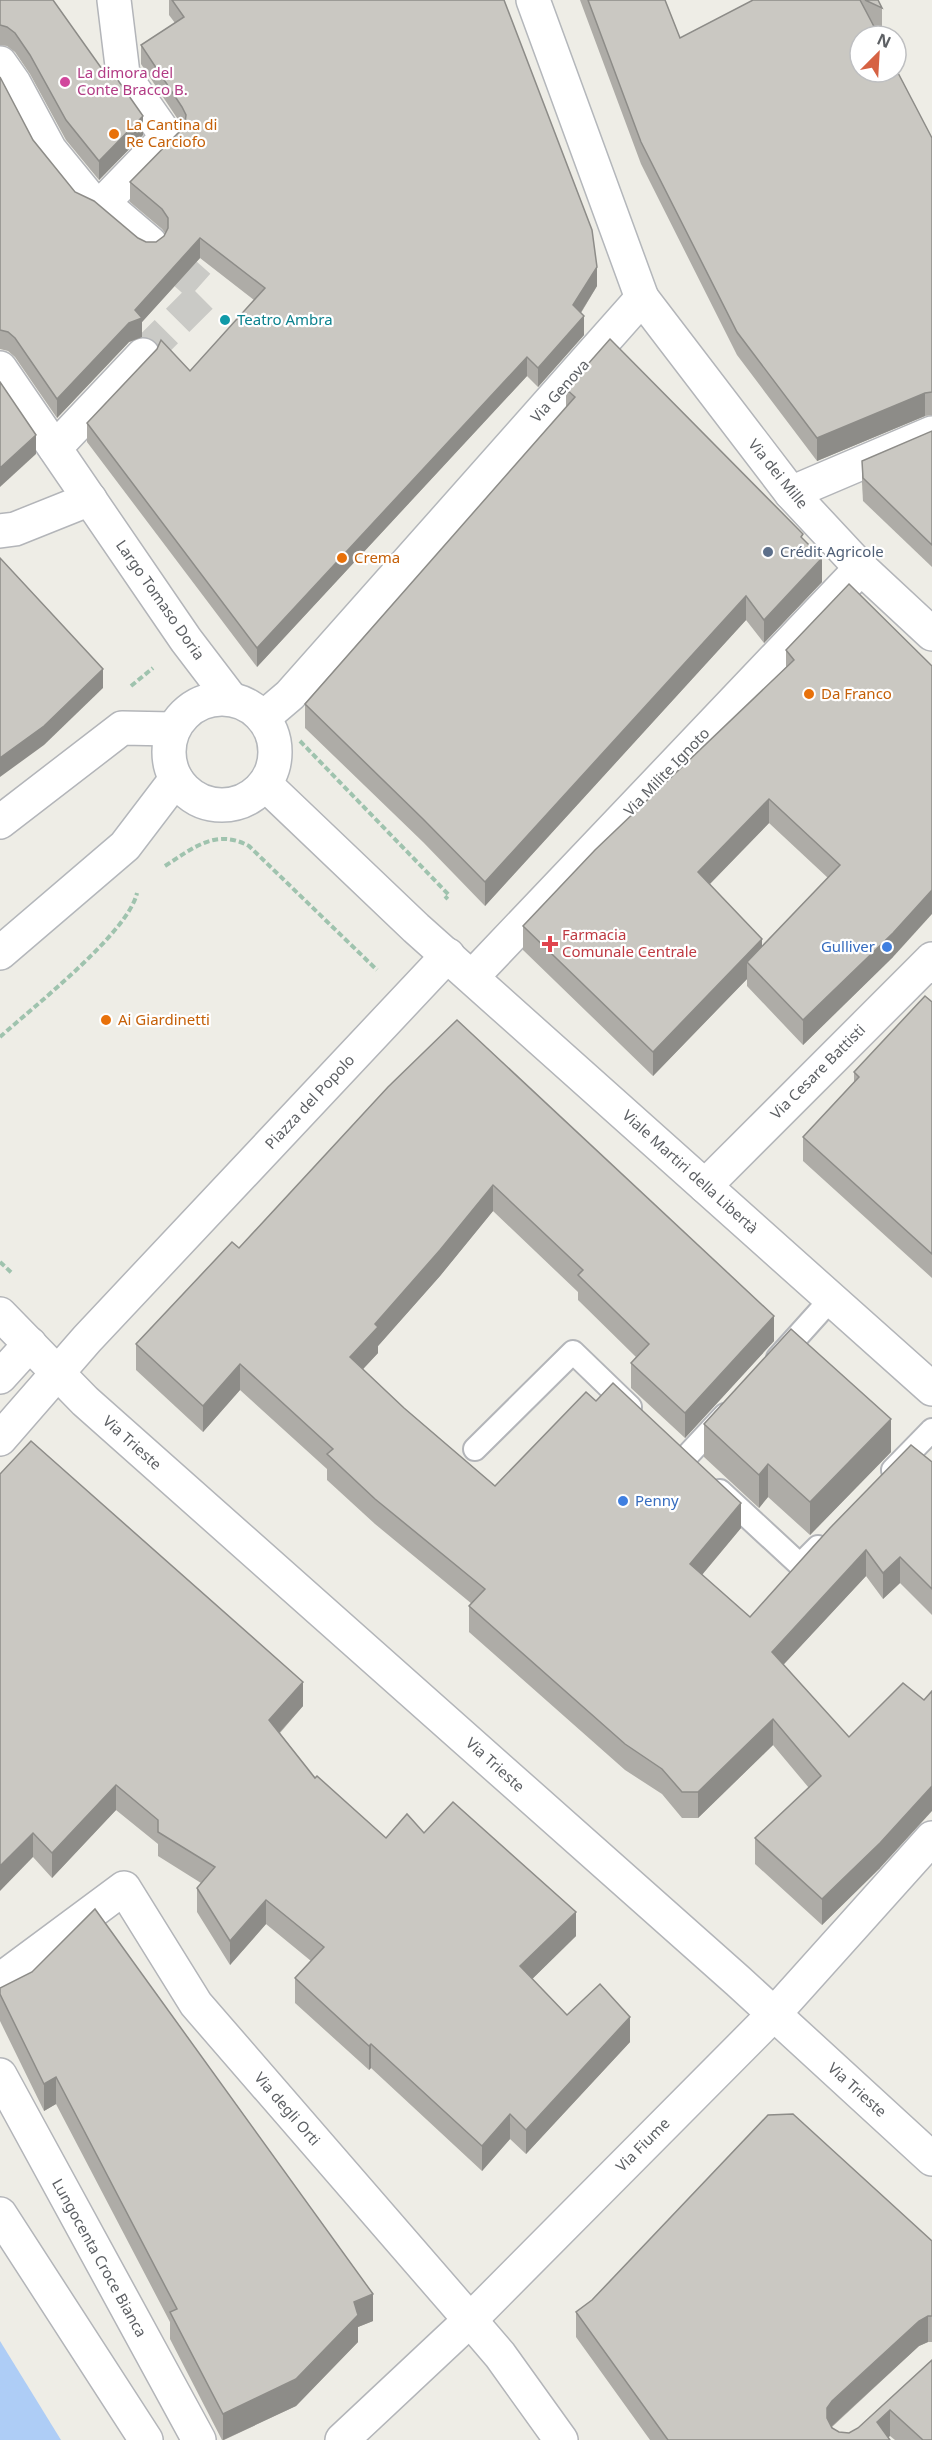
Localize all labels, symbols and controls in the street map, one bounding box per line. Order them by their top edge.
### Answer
north arrow [848,24,908,84]
text: N [874,28,895,53]
place label: La dimora del Conte Bracco B. [77,62,188,99]
marker: La dimora del Conte Bracco B. [58,75,72,89]
place label: La Cantina di Re Carciofo [126,114,217,151]
marker: La Cantina di Re Carciofo [107,127,121,141]
place label: Teatro Ambra [237,309,333,329]
marker: Teatro Ambra [218,313,232,327]
street label: Via Genova [526,354,593,426]
street label: Via dei Mille [744,434,813,512]
street label: Largo Tomaso Doria [112,536,210,663]
place label: Crédit Agricole [780,541,884,561]
marker: Crédit Agricole [761,545,775,559]
place label: Crema [354,547,400,567]
marker: Crema [335,551,349,565]
place label: Da Franco [821,683,892,703]
marker: Da Franco [802,687,816,701]
street label: Via Milite Ignoto [619,723,714,820]
place label: Farmacia Comunale Centrale [562,924,697,961]
place label: Gulliver [821,936,875,956]
marker: Farmacia Comunale Centrale [543,937,557,951]
marker: Gulliver [880,940,894,954]
place label: Ai Giardinetti [118,1009,210,1029]
marker: Ai Giardinetti [99,1013,113,1027]
street label: Via Cesare Battisti [766,1020,869,1123]
street label: Piazza del Popolo [260,1050,358,1153]
street label: Viale Martiri della Libertà [619,1105,763,1238]
street label: Via Trieste [99,1411,166,1474]
place label: Penny [635,1490,679,1510]
marker: Penny [616,1494,630,1508]
street label: Via Trieste [462,1733,529,1796]
street label: Via Trieste [824,2058,891,2121]
street label: Via degli Orti [250,2067,325,2149]
street label: Via Fiume [611,2113,674,2176]
street label: Lungocenta Croce Bianca [48,2175,152,2340]

